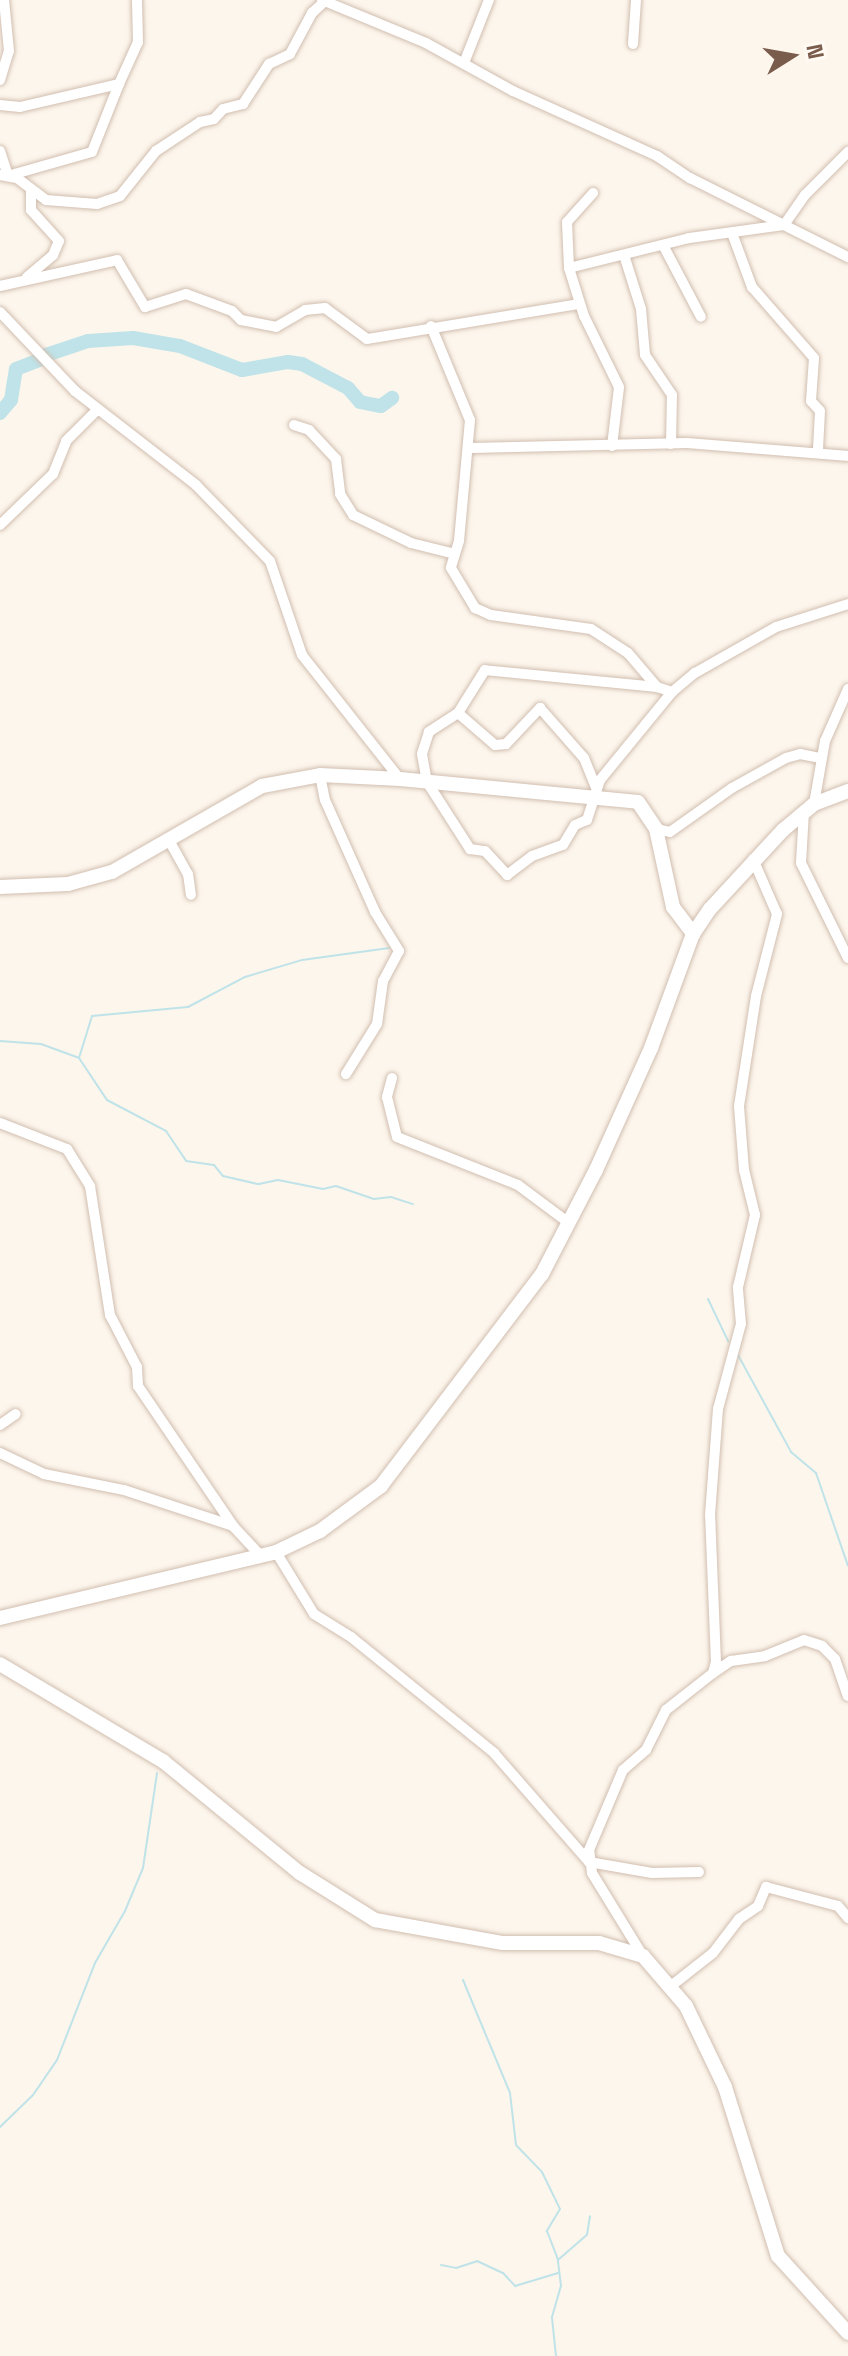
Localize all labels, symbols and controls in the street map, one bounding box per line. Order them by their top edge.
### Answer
north arrow [752,16,832,96]
text: N [800,42,831,61]

